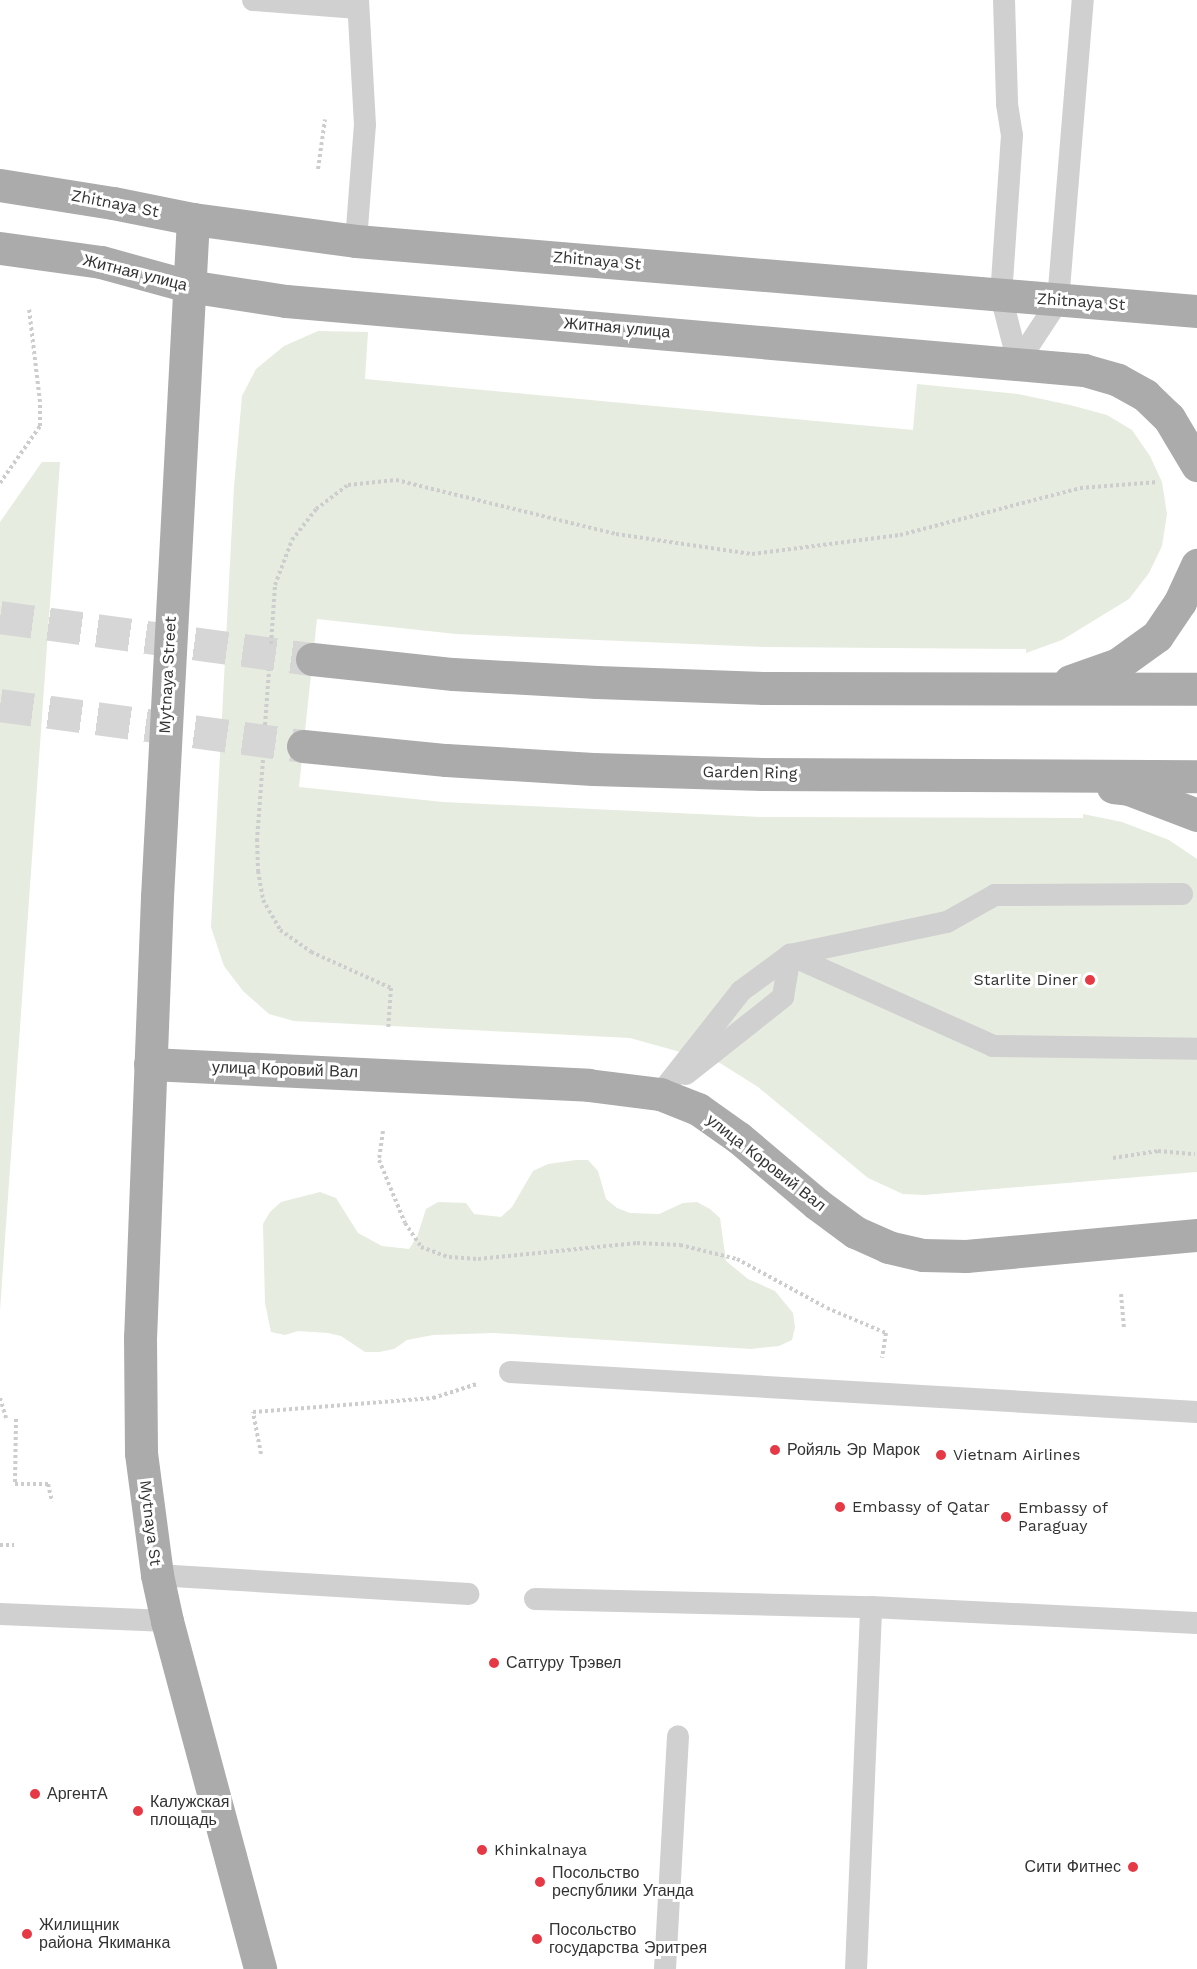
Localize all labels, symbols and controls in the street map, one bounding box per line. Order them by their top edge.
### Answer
street label: Zhitnaya St [70,186,160,222]
street label: Zhitnaya St [552,248,642,274]
street label: Житная улица [81,251,189,295]
street label: Zhitnaya St [1036,289,1126,315]
street label: Житная улица [563,314,671,342]
street label: Mytnaya Street [155,616,181,734]
street label: Garden Ring [702,763,798,783]
place label: Starlite Diner [974,970,1078,990]
marker: Starlite Diner [1083,973,1097,987]
street label: улица Коровий Вал [212,1058,358,1082]
street label: улица Коровий Вал [702,1110,830,1216]
place label: Ройяль Эр Марок [787,1440,920,1460]
marker: Ройяль Эр Марок [768,1443,782,1457]
place label: Vietnam Airlines [953,1445,1081,1465]
marker: Vietnam Airlines [934,1448,948,1462]
street label: Mytnaya St [135,1479,165,1567]
place label: Embassy of Qatar [852,1497,991,1517]
place label: Embassy of Paraguay [1018,1498,1108,1536]
marker: Embassy of Qatar [833,1500,847,1514]
marker: Embassy of Paraguay [999,1510,1013,1524]
place label: Сатгуру Трэвел [506,1653,621,1673]
marker: Сатгуру Трэвел [487,1656,501,1670]
place label: АргентА [47,1784,108,1804]
marker: АргентА [28,1787,42,1801]
place label: Калужская площадь [150,1792,229,1830]
marker: Калужская площадь [131,1804,145,1818]
place label: Khinkalnaya [494,1840,587,1860]
marker: Khinkalnaya [475,1843,489,1857]
place label: Сити Фитнес [1025,1857,1121,1877]
marker: Сити Фитнес [1126,1860,1140,1874]
place label: Посольство республики Уганда [552,1863,694,1901]
marker: Посольство республики Уганда [533,1875,547,1889]
place label: Жилищник района Якиманка [39,1915,170,1953]
place label: Посольство государства Эритрея [549,1920,707,1958]
marker: Жилищник района Якиманка [20,1927,34,1941]
marker: Посольство государства Эритрея [530,1932,544,1946]

